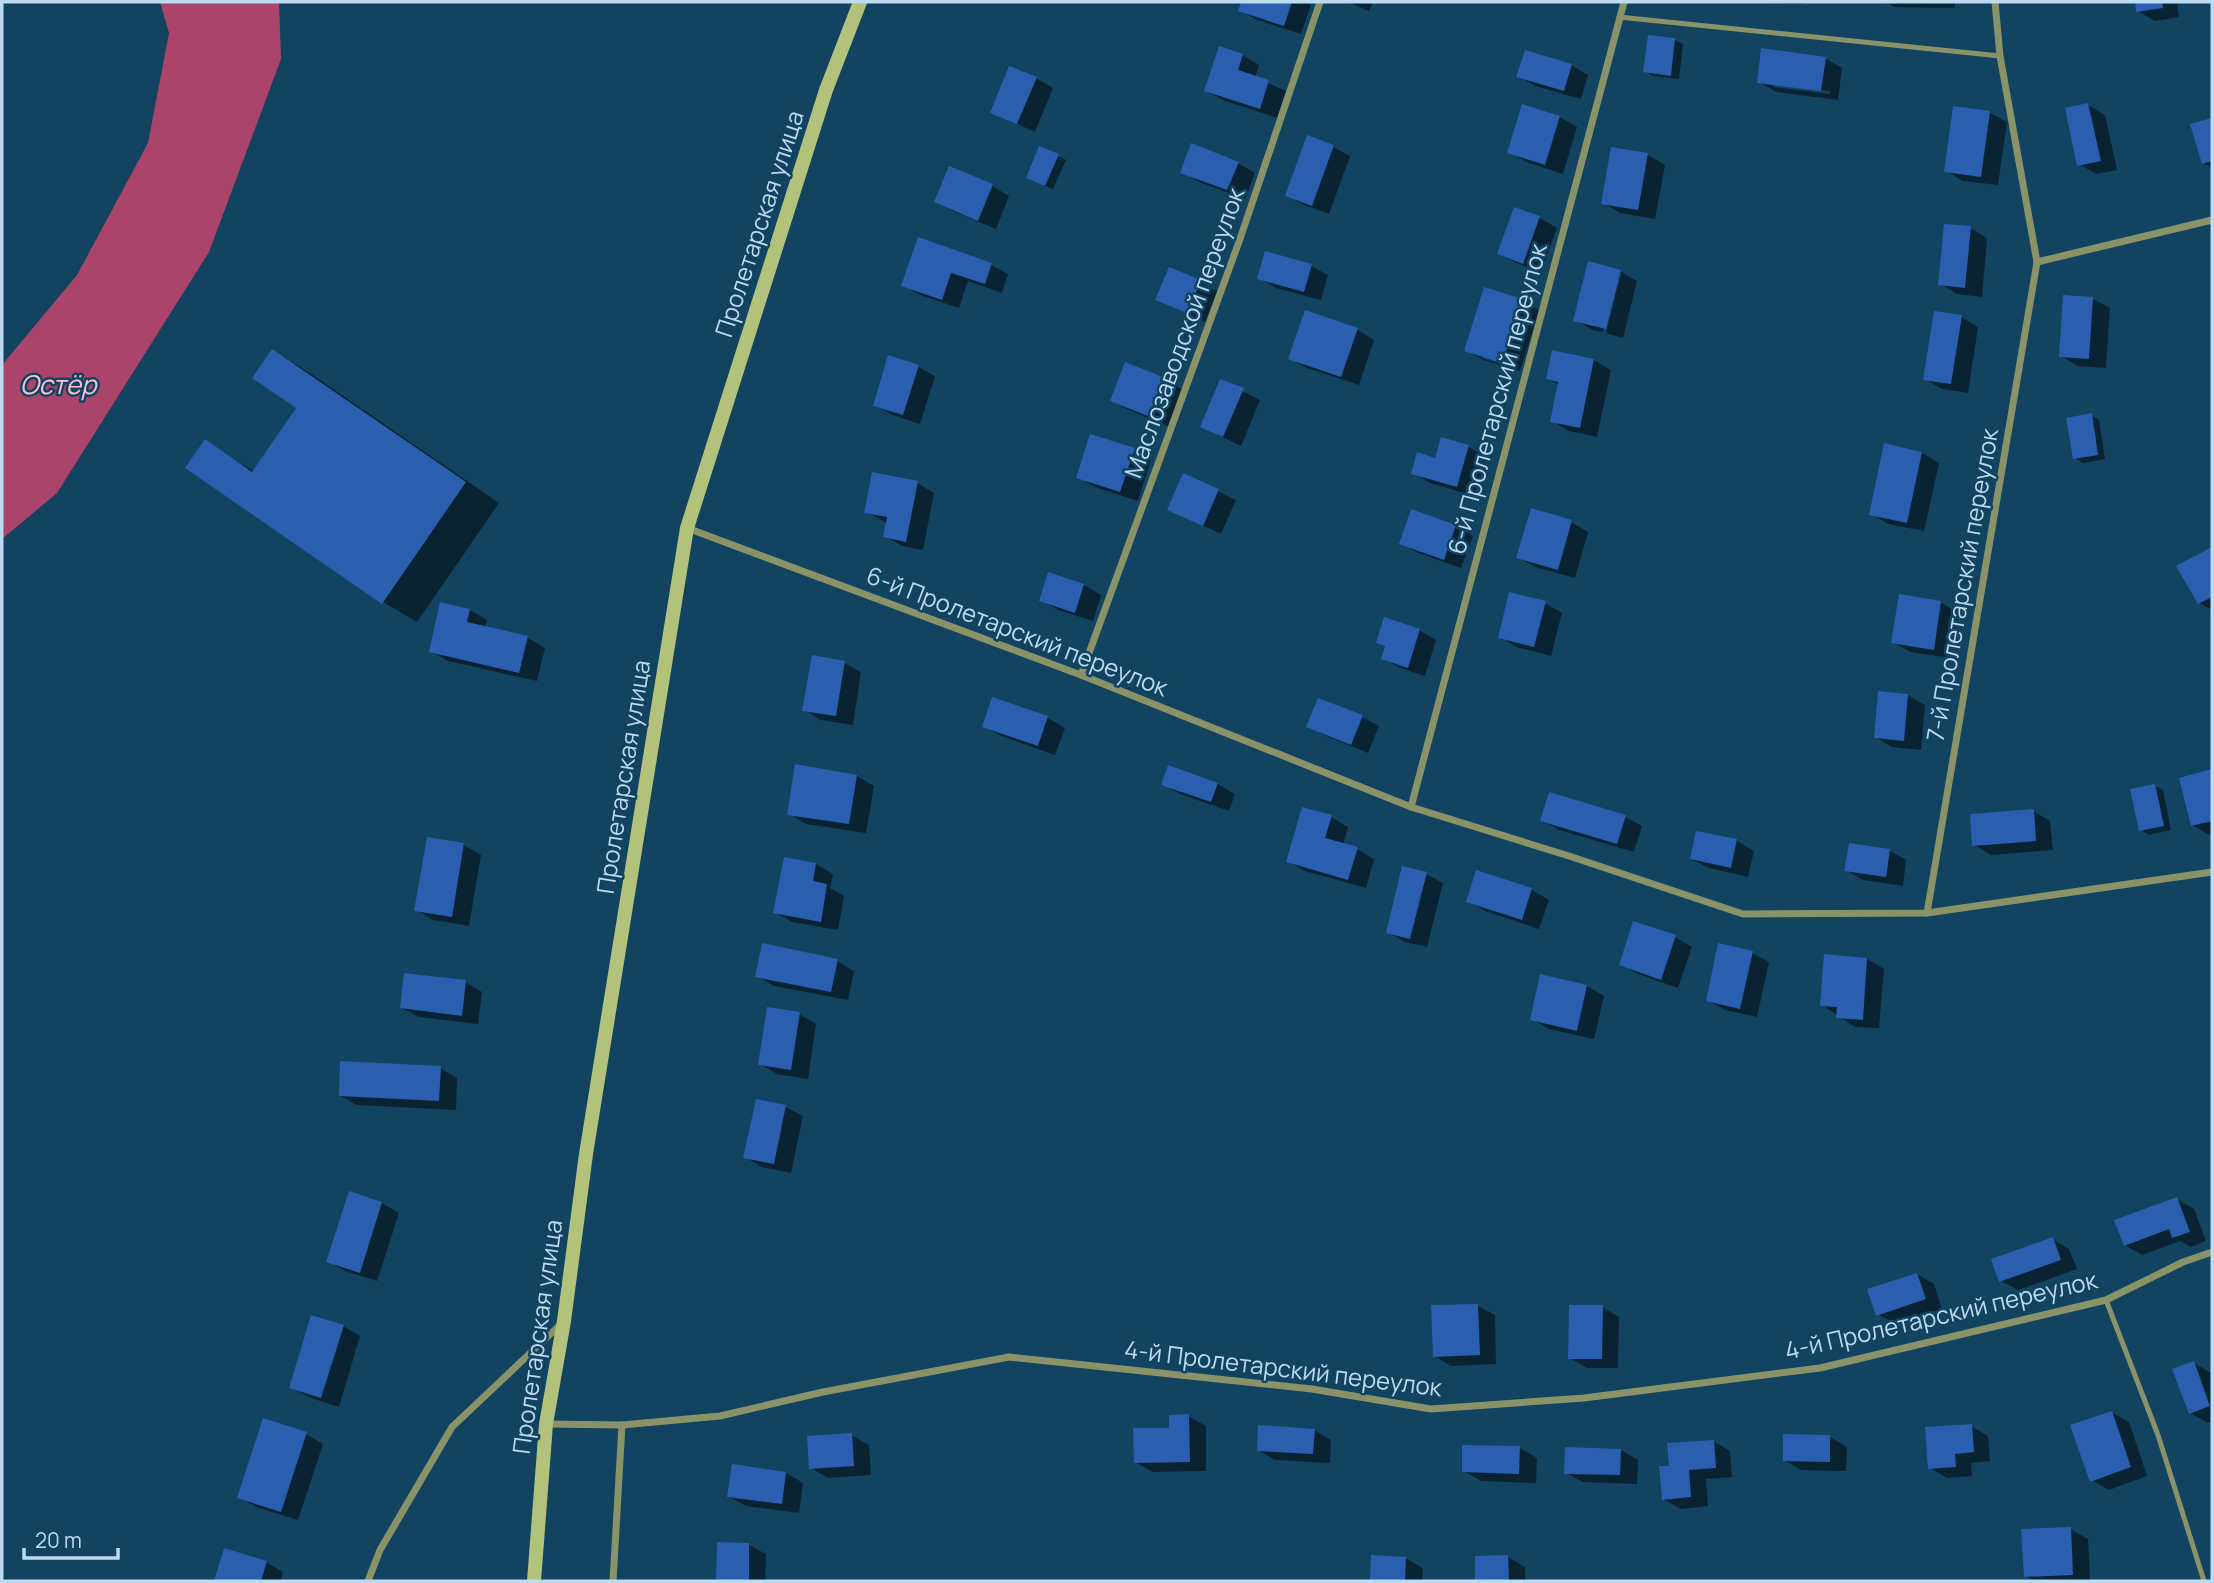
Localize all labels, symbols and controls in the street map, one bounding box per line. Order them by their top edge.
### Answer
street label: Пролетарская улица [706,106,811,341]
street label: Маслозаводской переулок [1116,182,1252,482]
street label: 6-й Пролетарский переулок [1439,239,1554,558]
water label: Остёр [20,366,98,402]
street label: 7-й Пролетарский переулок [1918,425,2006,744]
street label: 6-й Пролетарский переулок [862,558,1174,704]
street label: Пролетарская улица [588,657,657,896]
street label: Пролетарская улица [504,1218,569,1456]
street label: 4-й Пролетарский переулок [1781,1262,2101,1367]
street label: 4-й Пролетарский переулок [1123,1332,1445,1403]
scale bar [24,1516,119,1560]
text: 20 m [35,1526,82,1554]

